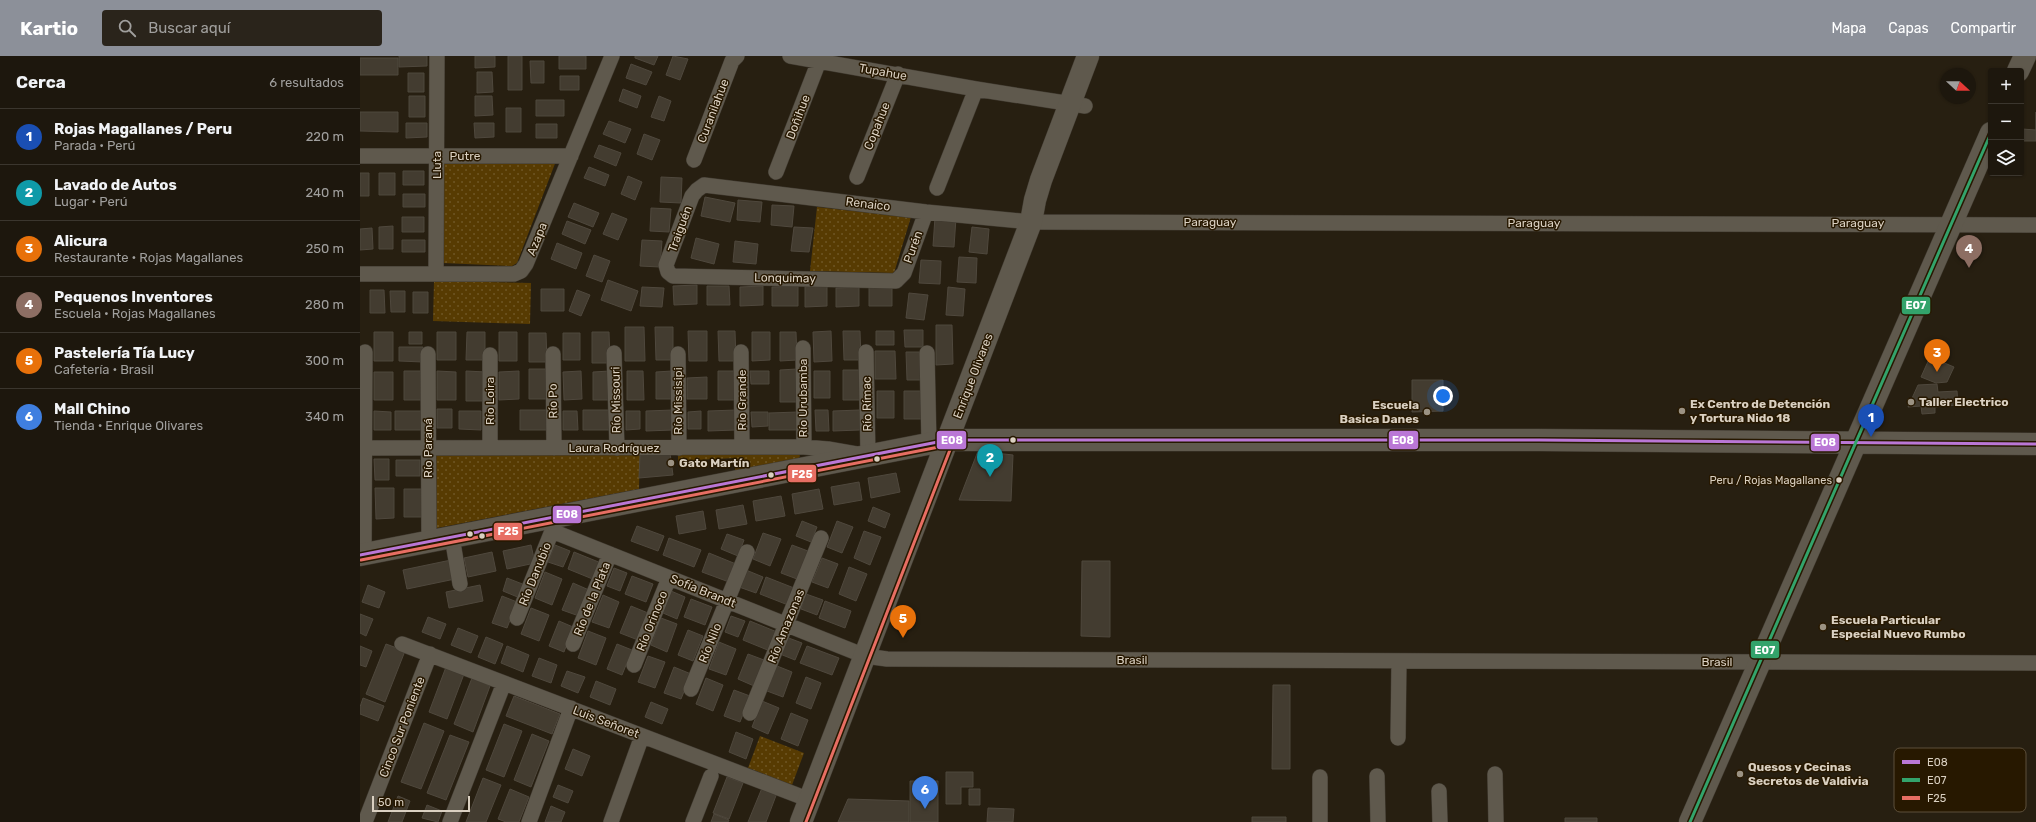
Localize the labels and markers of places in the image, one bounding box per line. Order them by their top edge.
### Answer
pin: 4 [1956,235,1982,268]
pin: 3 [1924,339,1950,372]
place label: Taller Electrico [1919,395,2009,409]
place label: Ex Centro de Detención y Tortura Nido 18 [1690,397,1831,425]
marker: Taller Electrico [1906,397,1916,407]
place label: Escuela Basica Danes [1340,398,1419,426]
pin: 1 [1858,404,1884,437]
marker: Ex Centro de Detención y Tortura Nido 18 [1677,406,1687,416]
marker: Escuela Basica Danes [1422,407,1432,417]
unlabelled marker [1008,435,1018,445]
pin: 2 [977,444,1003,477]
unlabelled marker [872,454,882,464]
place label: Gato Martín [679,456,750,470]
marker: Gato Martín [666,458,676,468]
unlabelled marker [766,470,776,480]
place label: Peru / Rojas Magallanes [1709,474,1832,487]
marker: Peru / Rojas Magallanes [1834,475,1844,485]
unlabelled marker [465,529,475,539]
unlabelled marker [477,531,487,541]
pin: 5 [890,605,916,638]
place label: Escuela Particular Especial Nuevo Rumbo [1831,613,1965,641]
marker: Escuela Particular Especial Nuevo Rumbo [1818,622,1828,632]
place label: Quesos y Cecinas Secretos de Valdivia [1748,760,1869,788]
marker: Quesos y Cecinas Secretos de Valdivia [1735,769,1745,779]
pin: 6 [912,776,938,809]

